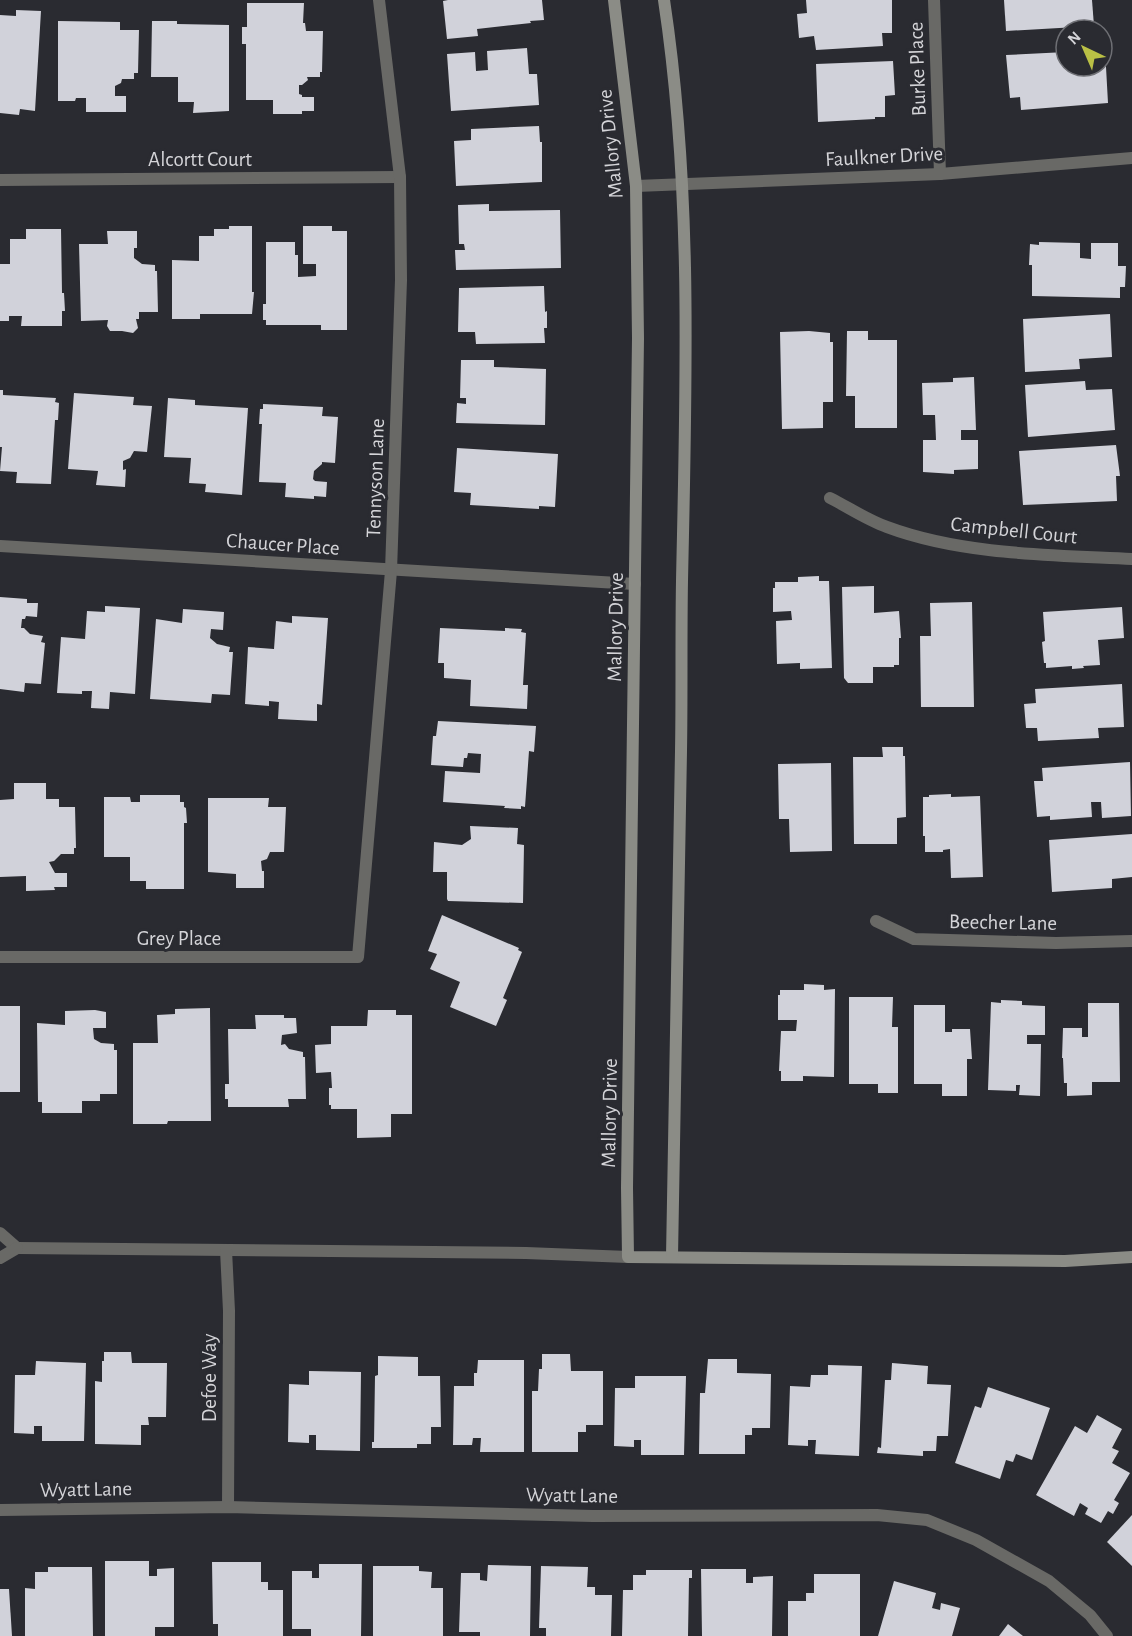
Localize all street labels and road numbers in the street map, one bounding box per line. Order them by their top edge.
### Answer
street label: Burke Place [905,21,930,117]
street label: Mallory Drive [594,88,627,200]
street label: Faulkner Drive [824,143,944,170]
street label: Alcortt Court [148,149,252,170]
street label: Tennyson Lane [363,418,388,538]
street label: Campbell Court [950,513,1078,548]
street label: Chaucer Place [225,530,340,559]
street label: Mallory Drive [604,572,627,682]
street label: Beecher Lane [949,911,1057,934]
street label: Grey Place [137,928,221,949]
street label: Mallory Drive [598,1058,621,1168]
street label: Defoe Way [199,1334,220,1422]
street label: Wyatt Lane [40,1478,132,1501]
street label: Wyatt Lane [526,1484,618,1507]

